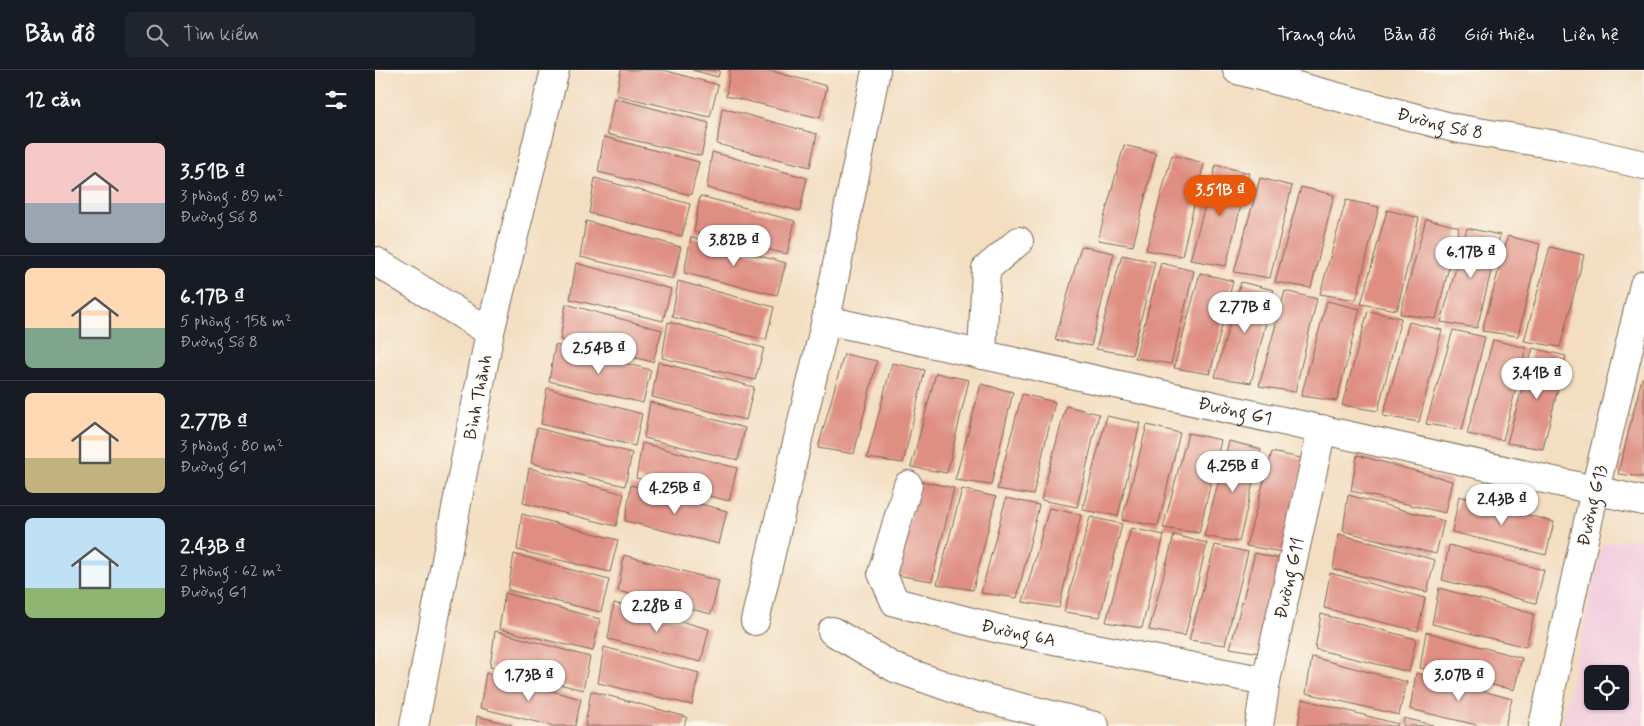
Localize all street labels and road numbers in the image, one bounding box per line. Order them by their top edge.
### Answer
street label: Đường Số 8 [1394,102,1485,146]
street label: Bình Thành [458,353,498,442]
street label: Đường G1 [1196,392,1274,431]
street label: Đường G13 [1572,462,1614,548]
street label: Đường G11 [1269,535,1311,621]
street label: Đường 6A [979,614,1058,653]

